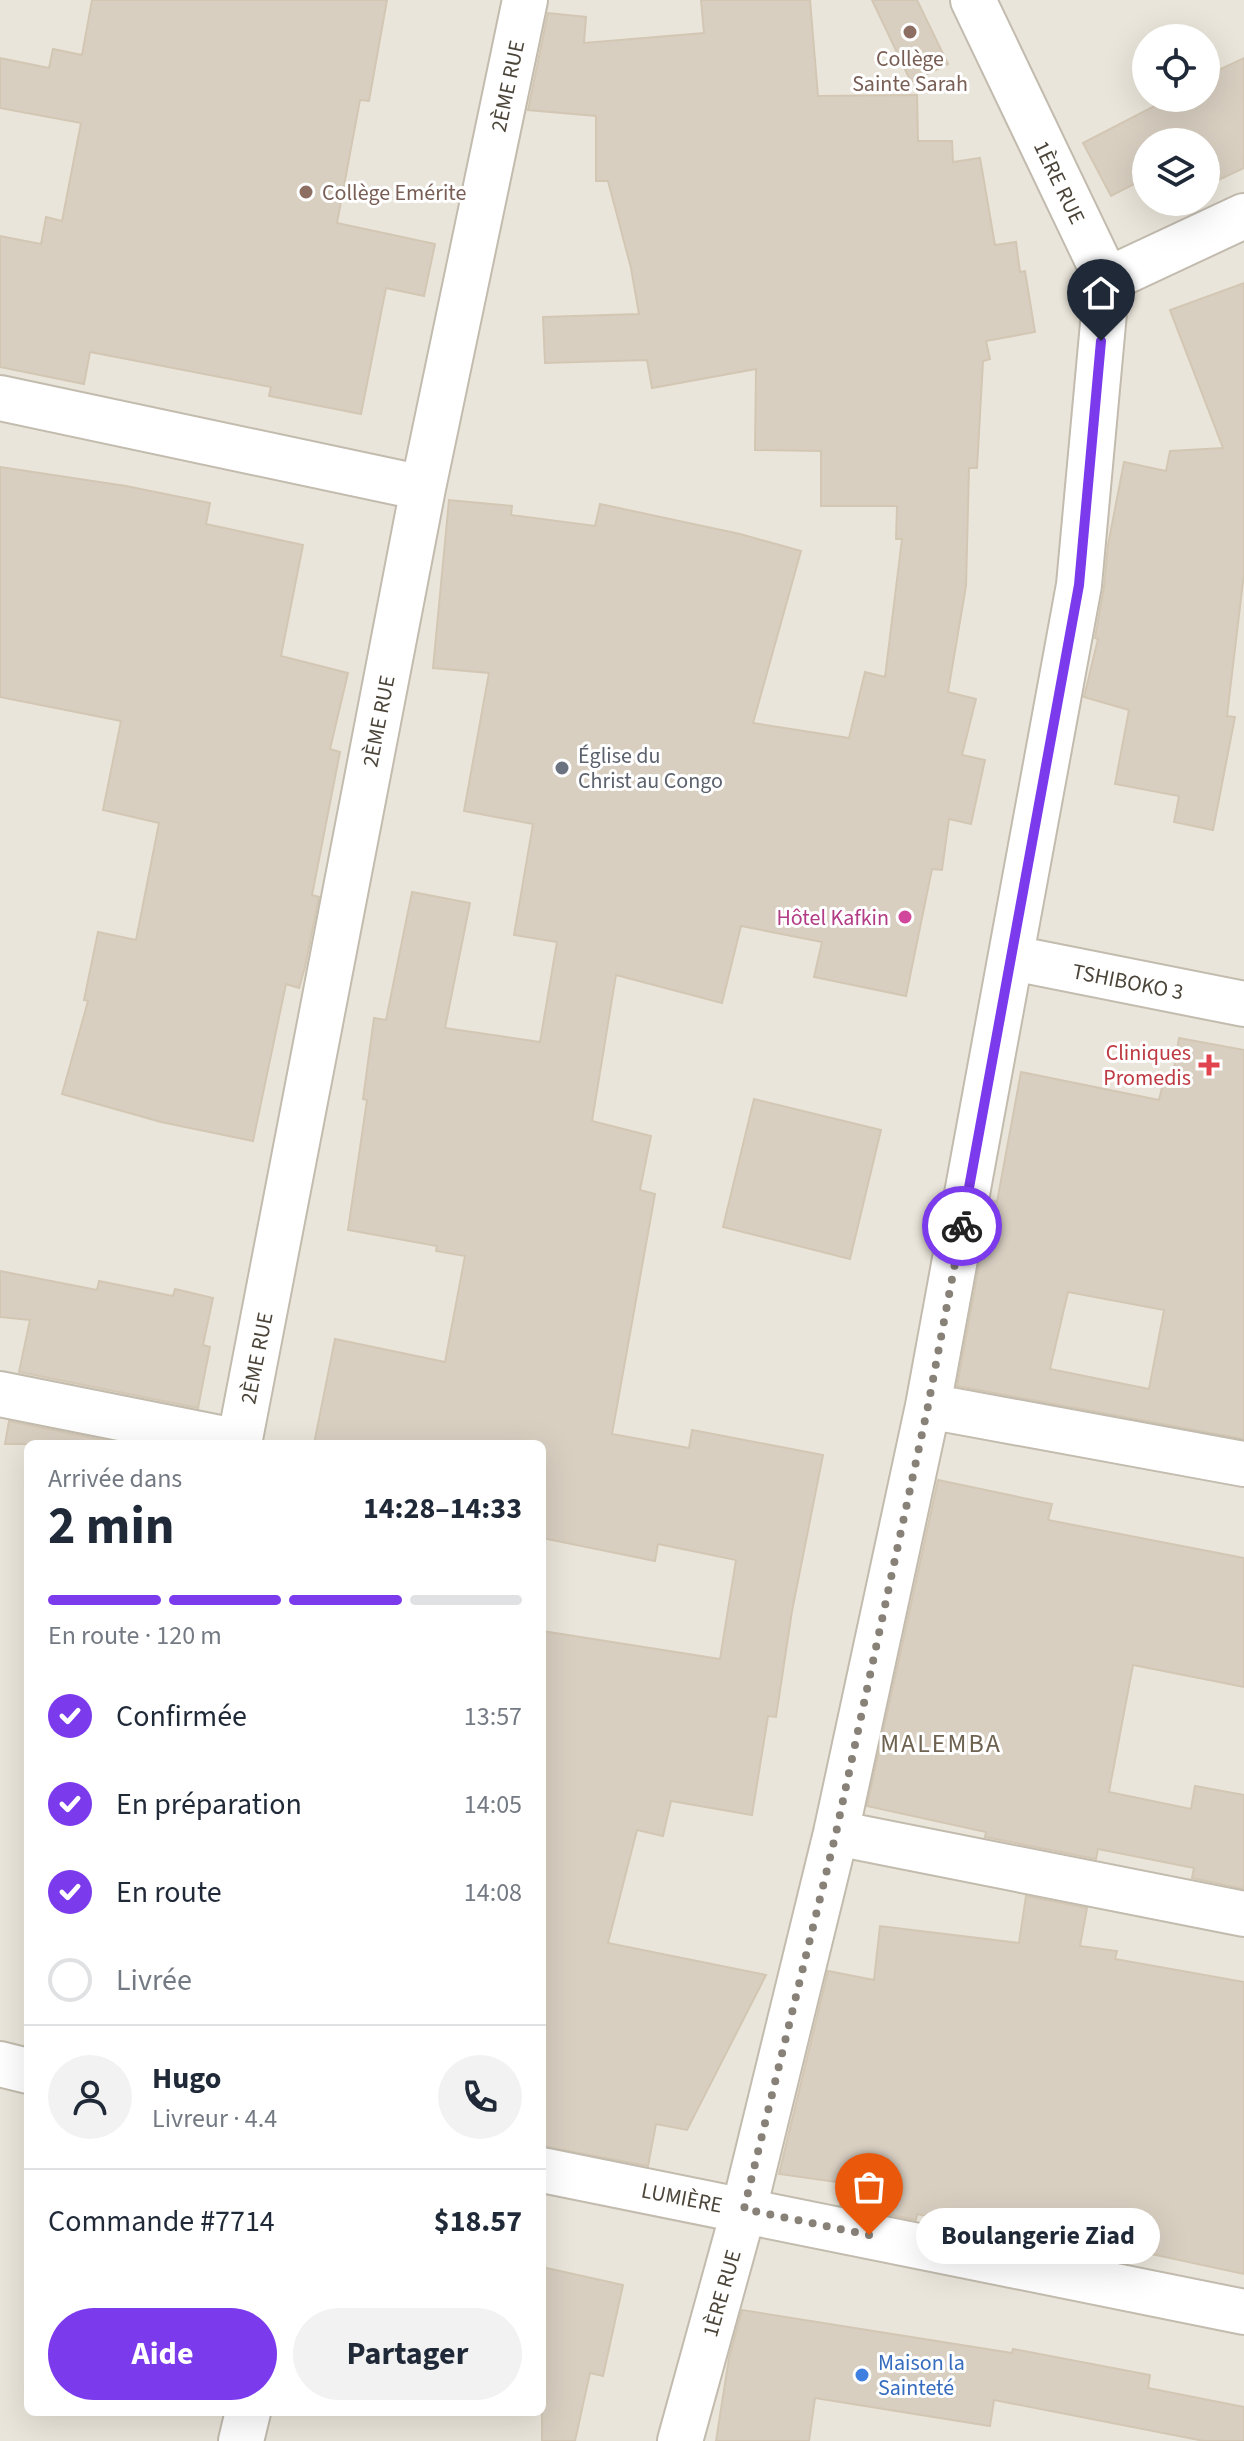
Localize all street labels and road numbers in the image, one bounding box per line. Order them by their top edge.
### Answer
street label: 2ÈME RUE [483,37,533,135]
street label: 1ÈRE RUE [1025,135,1093,230]
street label: 2ÈME RUE [354,673,404,770]
street label: TSHIBOKO 3 [1069,956,1186,1008]
street label: 2ÈME RUE [232,1310,282,1407]
street label: LUMIÈRE [639,2174,725,2221]
street label: 1ÈRE RUE [694,2246,750,2341]

